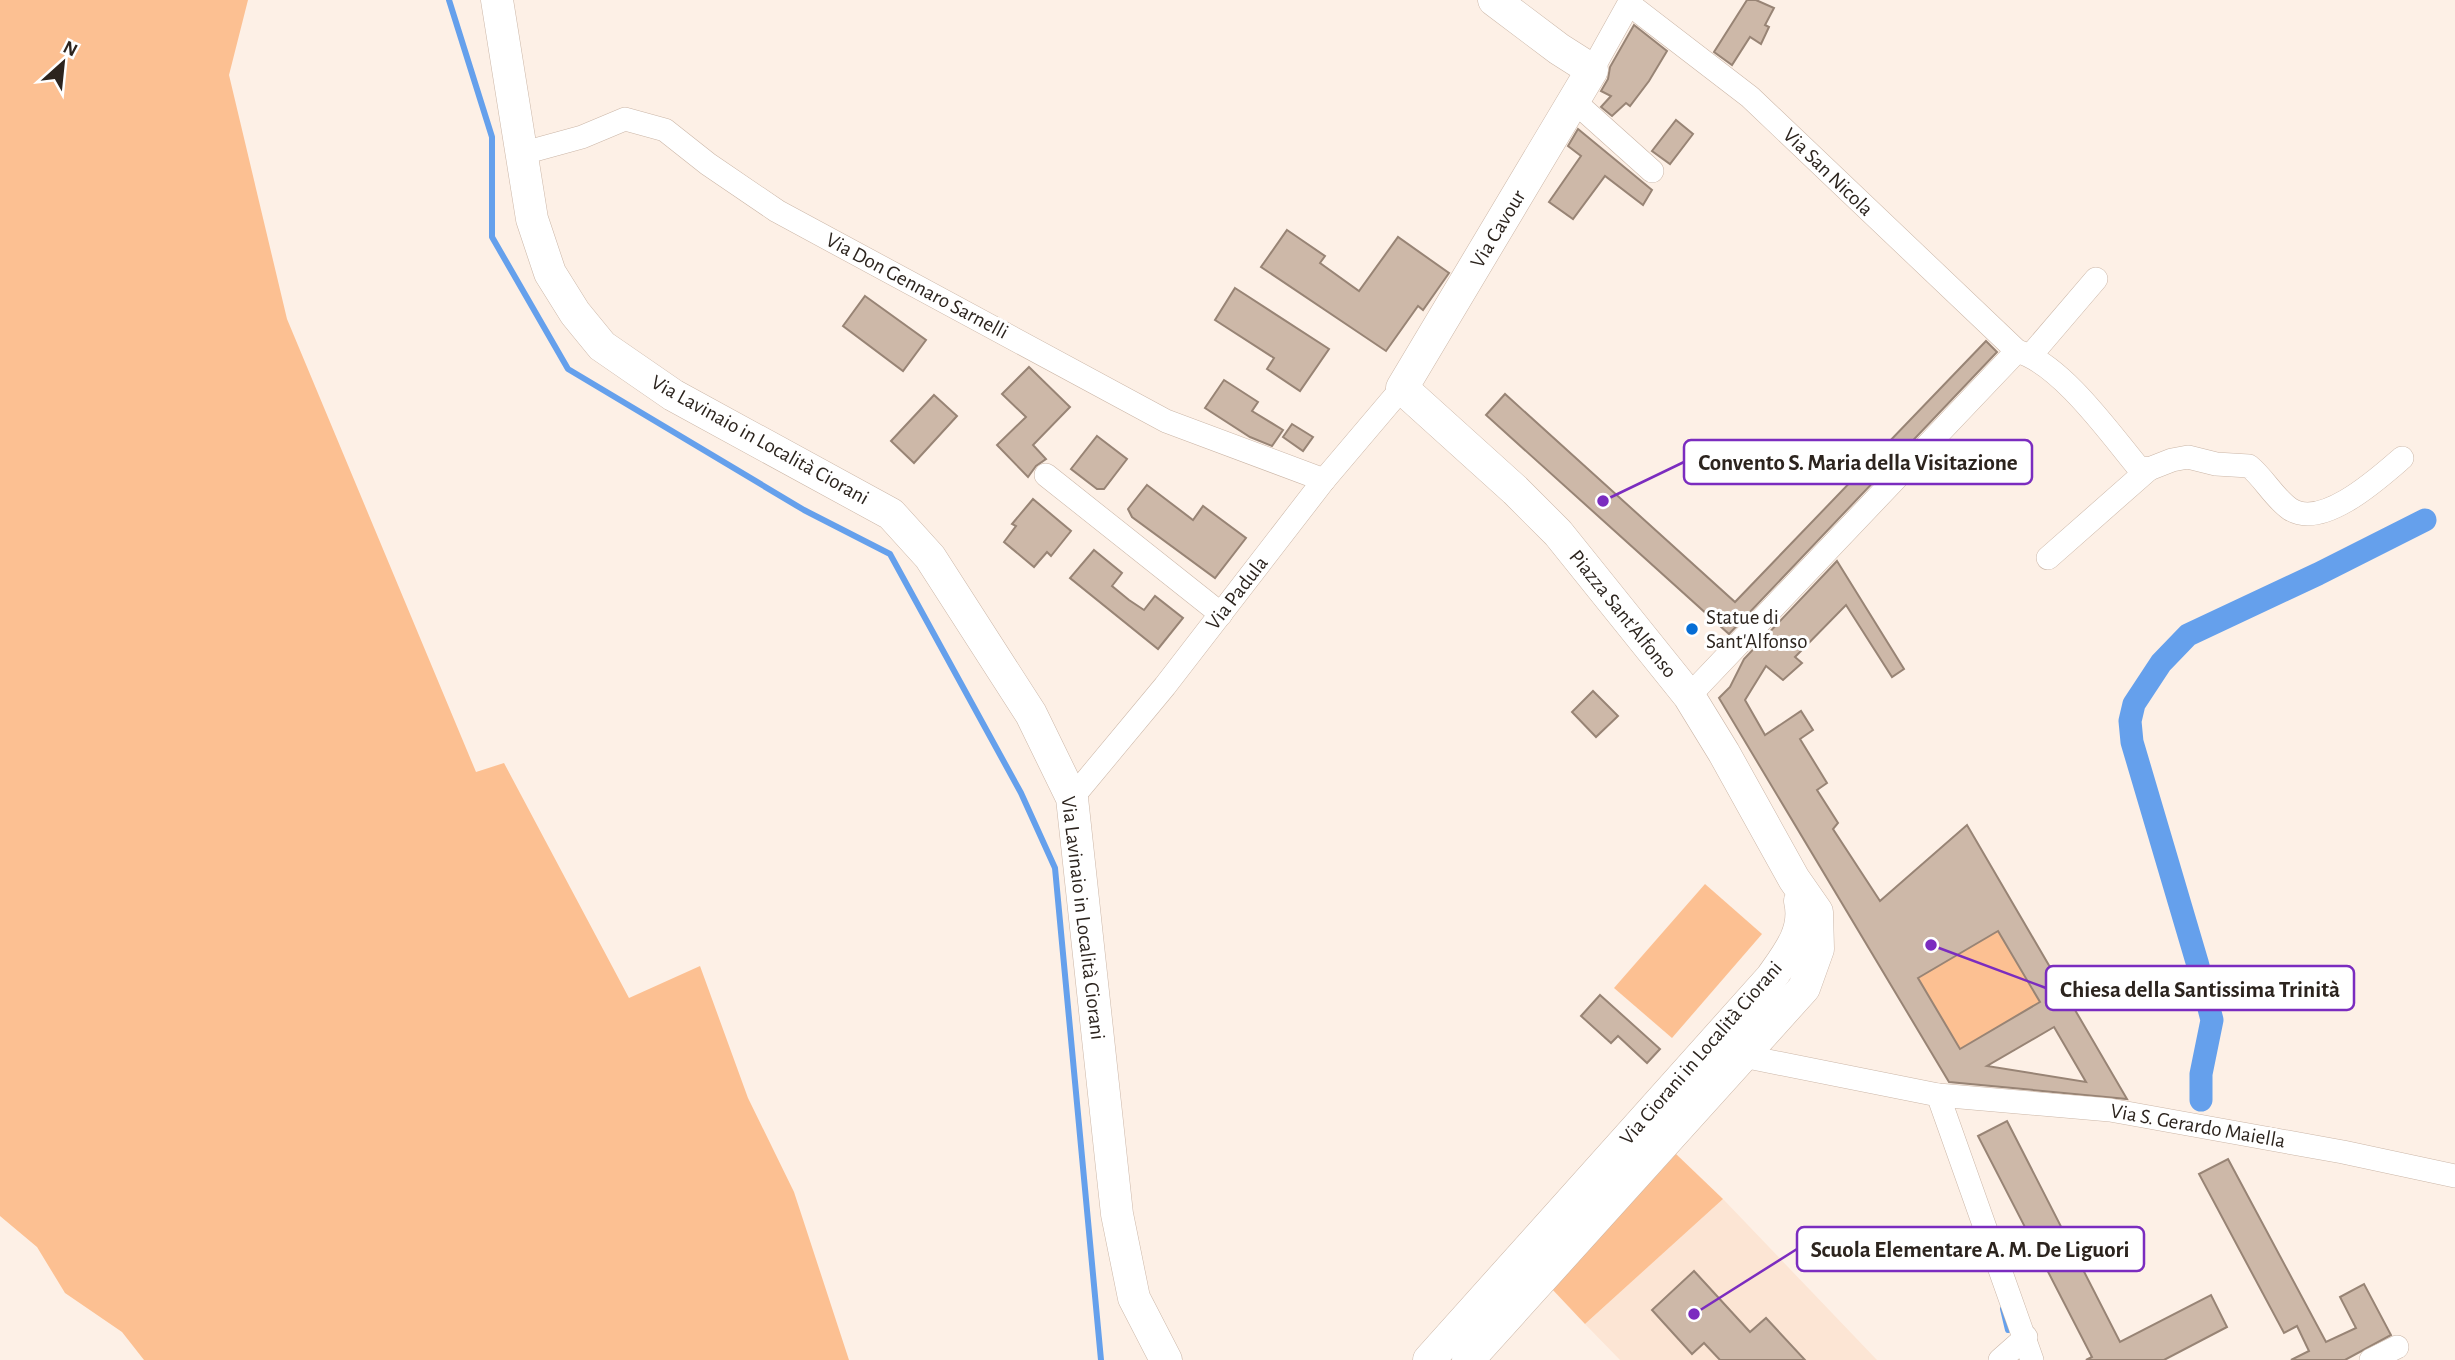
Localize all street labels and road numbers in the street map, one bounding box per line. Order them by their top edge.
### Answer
street label: Via San Nicola [1779,124,1877,220]
street label: Via Cavour [1467,186,1529,272]
street label: Via Don Gennaro Sarnelli [822,229,1012,343]
street label: Via Lavinaio in Località Ciorani [648,371,872,509]
street label: Piazza Sant'Alfonso [1565,546,1681,682]
street label: Via Padula [1202,552,1272,634]
street label: Via Lavinaio in Località Ciorani [1058,795,1108,1041]
street label: Via Ciorani in Località Ciorani [1616,957,1786,1149]
street label: Via S. Gerardo Maiella [2109,1100,2287,1152]

